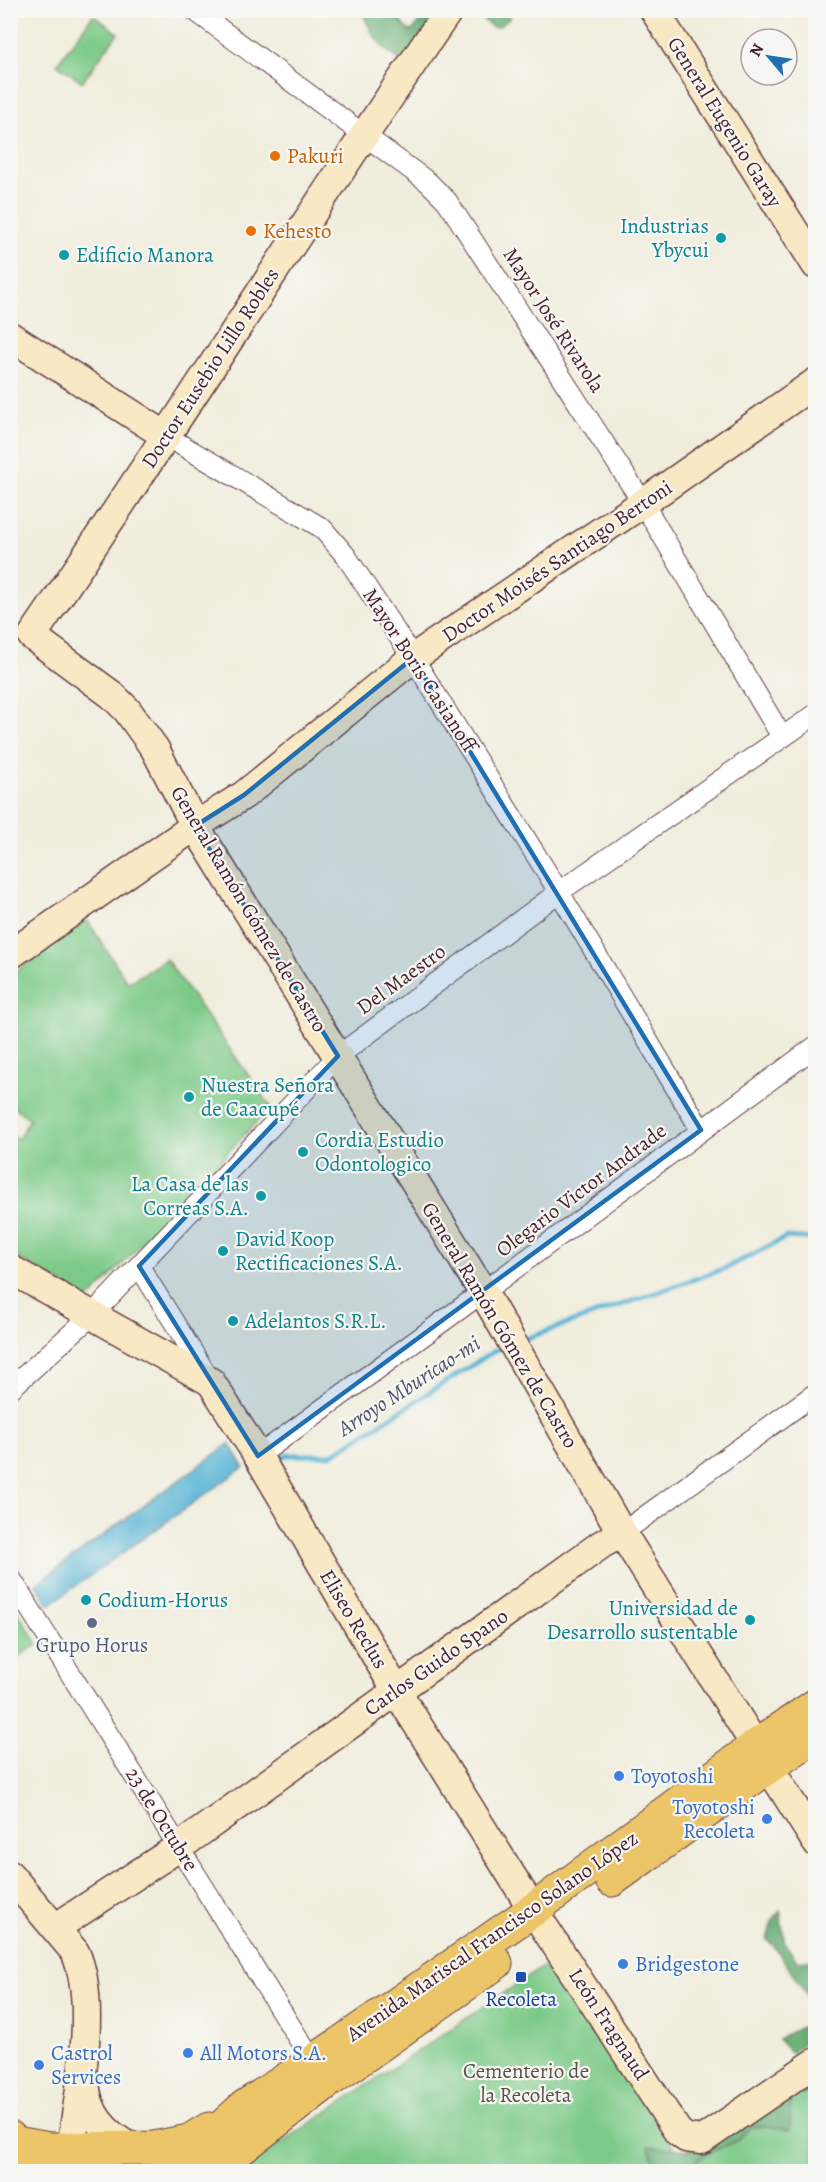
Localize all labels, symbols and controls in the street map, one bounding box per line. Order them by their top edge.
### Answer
north arrow [739,27,799,87]
street label: General Eugenio Garay [661,31,789,213]
text: N [744,39,769,61]
place label: Pakuri [287,142,344,170]
marker: Pakuri [268,149,282,163]
place label: Industrias Ybycui [620,212,709,264]
place label: Kehesto [263,217,331,245]
marker: Kehesto [244,224,258,238]
marker: Industrias Ybycui [714,231,728,245]
place label: Edificio Manora [76,241,214,269]
street label: Mayor José Rivarola [497,242,612,398]
marker: Edificio Manora [57,248,71,262]
street label: Doctor Eusebio Lillo Robles [135,262,285,474]
street label: Doctor Moisés Santiago Bertoni [436,473,678,649]
street label: Mayor Boris Casianoff [356,583,485,760]
street label: General Ramón Gómez de Castro [164,781,334,1037]
street label: Del Maestro [351,937,451,1021]
place label: Nuestra Señora de Caacupé [201,1071,334,1123]
marker: Nuestra Señora de Caacupé [182,1090,196,1104]
street label: Olegario Victor Andrade [490,1117,672,1263]
place label: Cordia Estudio Odontologico [315,1126,444,1178]
marker: Cordia Estudio Odontologico [296,1145,310,1159]
place label: La Casa de las Correas S.A. [131,1170,249,1222]
marker: La Casa de las Correas S.A. [254,1189,268,1203]
street label: General Ramón Gómez de Castro [415,1197,585,1453]
place label: David Koop Rectificaciones S.A. [235,1225,403,1277]
marker: David Koop Rectificaciones S.A. [216,1244,230,1258]
place label: Adelantos S.R.L. [244,1307,387,1335]
marker: Adelantos S.R.L. [226,1314,240,1328]
water label: Arroyo Mburicao-mi [331,1329,486,1444]
street label: Eliseo Reclus [313,1564,395,1674]
place label: Codium-Horus [98,1586,228,1614]
marker: Codium-Horus [79,1593,93,1607]
place label: Universidad de Desarrollo sustentable [546,1594,738,1646]
street label: Carlos Guido Spano [358,1602,514,1722]
marker: Universidad de Desarrollo sustentable [743,1613,757,1627]
marker: Grupo Horus [85,1616,99,1630]
place label: Grupo Horus [36,1631,148,1659]
street label: 23 de Octubre [119,1762,205,1876]
place label: Toyotoshi [631,1762,714,1790]
marker: Toyotoshi [612,1769,626,1783]
place label: Toyotoshi Recoleta [672,1793,755,1845]
marker: Toyotoshi Recoleta [760,1812,774,1826]
street label: Avenida Mariscal Francisco Solano López [340,1824,643,2048]
place label: Bridgestone [635,1950,739,1978]
marker: Bridgestone [616,1957,630,1971]
street label: León Fragnaud [562,1962,656,2086]
marker: Recoleta [514,1970,528,1984]
place label: Recoleta [485,1985,557,2013]
place label: Castrol Services [51,2039,121,2091]
place label: All Motors S.A. [199,2039,327,2067]
marker: All Motors S.A. [181,2046,195,2060]
park label: Cementerio de la Recoleta [463,2057,589,2109]
marker: Castrol Services [32,2058,46,2072]

